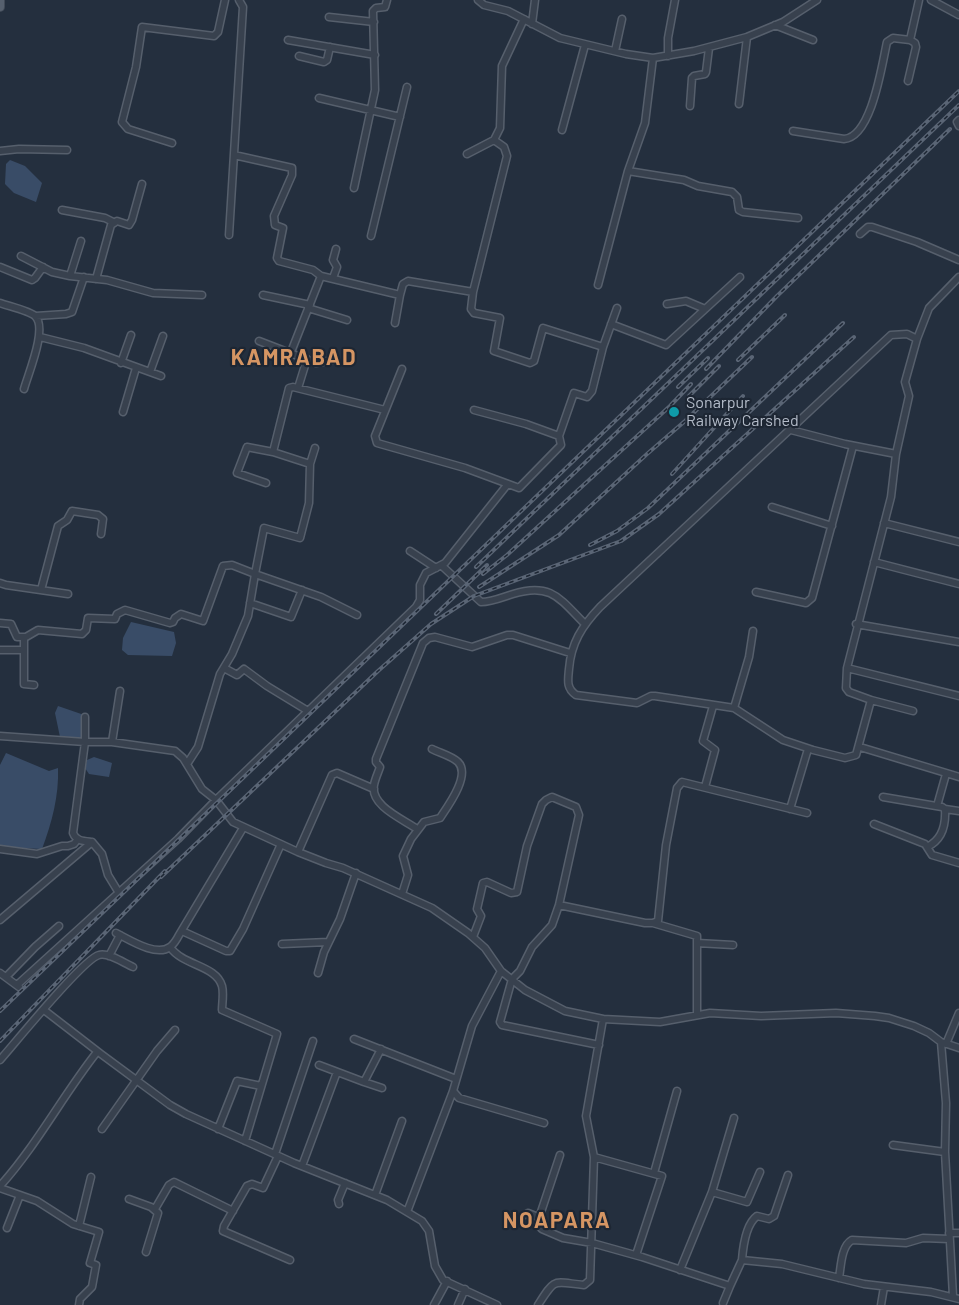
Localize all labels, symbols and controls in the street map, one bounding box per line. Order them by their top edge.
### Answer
district label: KAMRABAD [231,345,357,371]
place label: Sonarpur Railway Carshed [686,393,799,431]
marker: Sonarpur Railway Carshed [667,405,681,419]
district label: NOAPARA [503,1208,611,1234]

